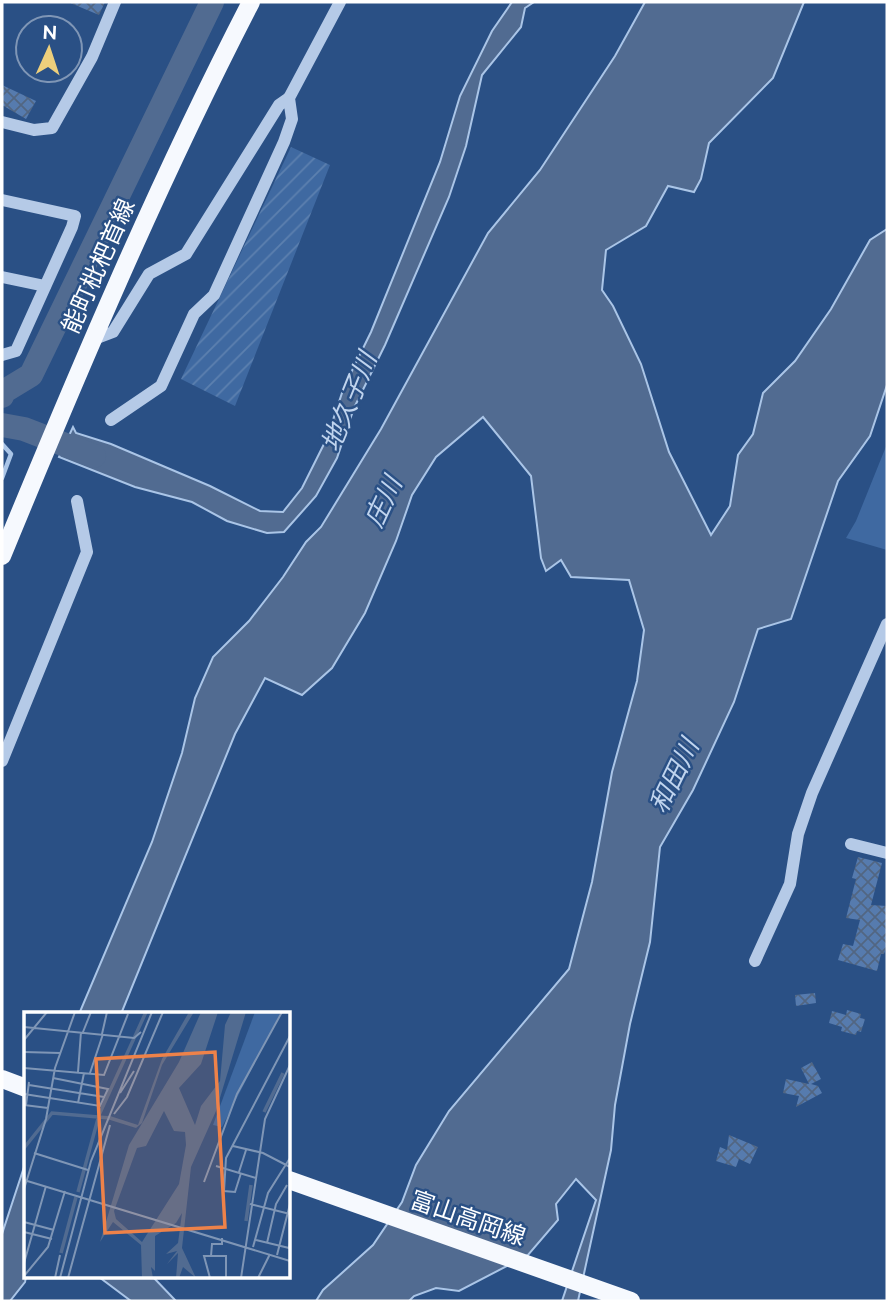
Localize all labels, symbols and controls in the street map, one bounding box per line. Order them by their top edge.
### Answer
north arrow [14,14,84,84]
text: N [42,21,58,43]
street label: 能町枇杷首線 [55,194,141,338]
water label: 地久子川 [316,345,384,456]
water label: 庄川 [358,469,409,532]
water label: 和田川 [643,732,706,818]
inset map [24,1012,290,1278]
street label: 富山高岡線 [407,1185,529,1251]

